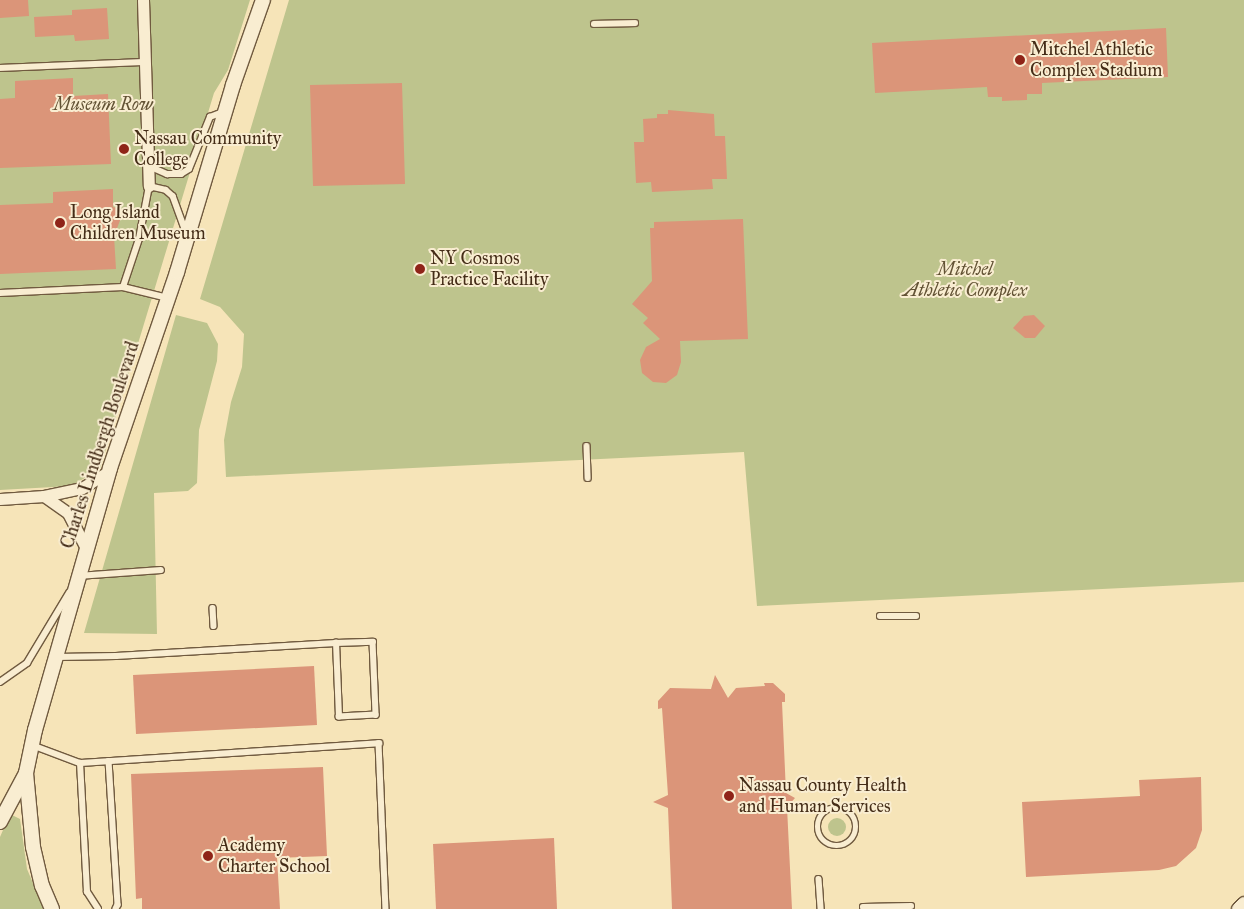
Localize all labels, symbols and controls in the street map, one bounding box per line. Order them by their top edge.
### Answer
place label: Mitchel Athletic Complex Stadium [1030,39,1162,82]
marker: Mitchel Athletic Complex Stadium [1014,54,1026,66]
park label: Museum Row [53,93,153,115]
place label: Nassau Community College [134,128,281,170]
marker: Nassau Community College [118,143,130,155]
place label: Long Island Children Museum [70,202,206,244]
marker: Long Island Children Museum [54,217,66,229]
place label: NY Cosmos Practice Facility [430,248,548,290]
park label: Mitchel Athletic Complex [903,259,1027,302]
marker: NY Cosmos Practice Facility [414,263,426,275]
street label: Charles Lindbergh Boulevard [56,339,144,551]
place label: Nassau County Health and Human Services [739,775,907,818]
marker: Nassau County Health and Human Services [723,790,735,802]
place label: Academy Charter School [218,835,330,878]
marker: Academy Charter School [202,850,214,862]

